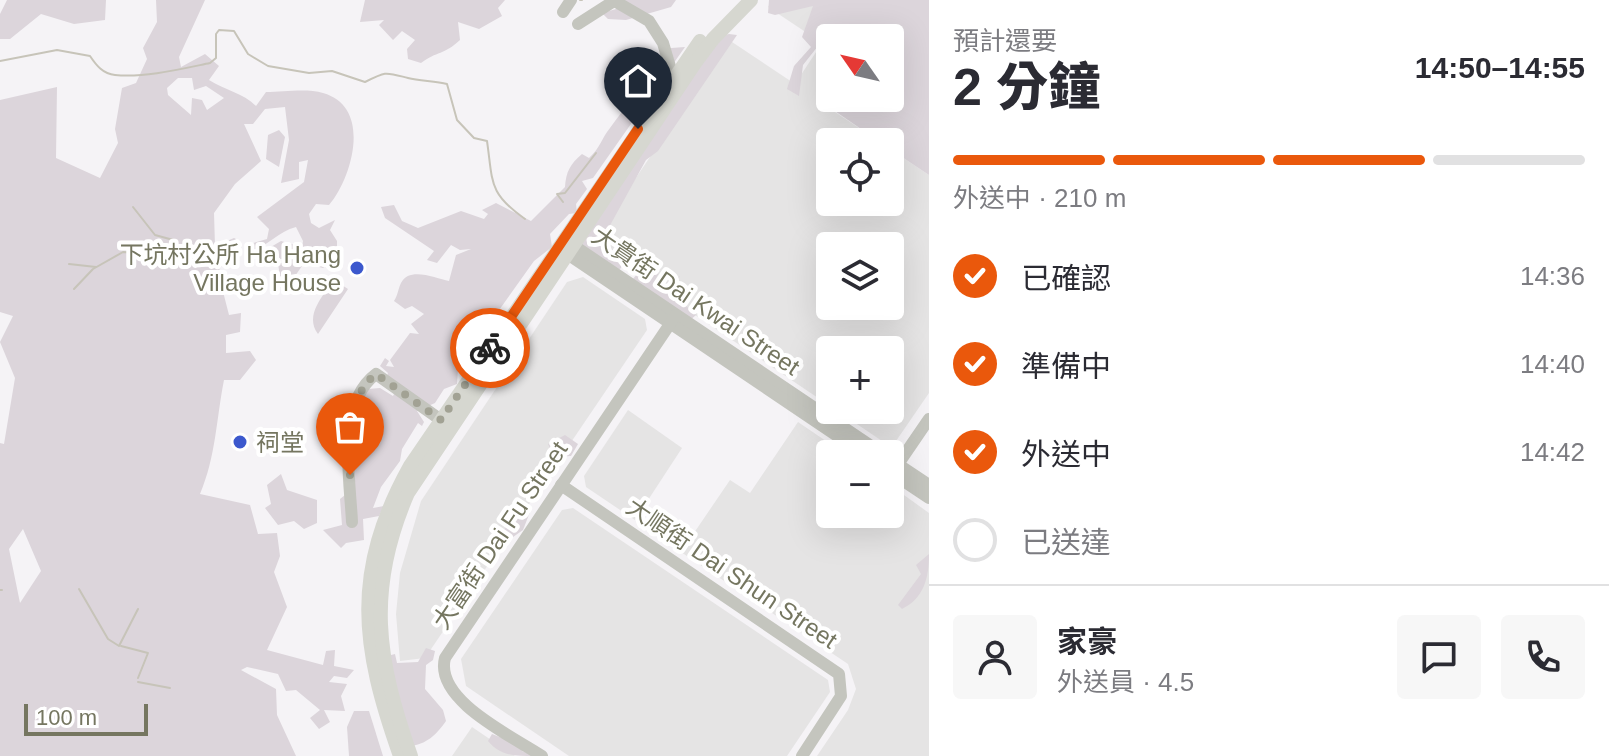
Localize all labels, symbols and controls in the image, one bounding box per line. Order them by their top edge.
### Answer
north arrow [816,24,904,112]
map controls [816,24,904,528]
text: 預計還要 [953,26,1057,56]
pin [604,47,672,129]
text: 14:50–14:55 [1415,51,1585,84]
text: 2 分鐘 [953,58,1100,116]
icon: home [616,59,660,103]
button: locate [816,128,904,216]
text: 外送中 · 210 m [953,183,1126,213]
street label: 大貴街 Dai Kwai Street [587,222,805,381]
button: layers [816,232,904,320]
place label: 下坑村公所 Ha Hang Village House [120,241,341,296]
icon: check [953,254,997,298]
marker: 下坑村公所 Ha Hang Village House [348,259,366,277]
text: 14:36 [1520,261,1585,291]
text: 已確認 [1021,262,1111,295]
courier [450,308,530,388]
icon: bike [468,326,512,370]
button: + [816,336,904,424]
icon: check [953,342,997,386]
text: 14:40 [1520,349,1585,379]
text: 準備中 [1021,350,1111,383]
pin [316,393,384,475]
icon: bag [328,405,372,449]
place label: 祠堂 [256,429,304,456]
icon: check [953,430,997,474]
marker: 祠堂 [231,433,249,451]
street label: 大富街 Dai Fu Street [427,436,573,634]
text: 14:42 [1520,437,1585,467]
text: 外送中 [1021,438,1111,471]
button: − [816,440,904,528]
street label: 大順街 Dai Shun Street [622,492,843,654]
text: 已送達 [1021,526,1111,559]
button: person [953,615,1037,699]
button: chat [1397,615,1481,699]
button: phone [1501,615,1585,699]
text: 家豪 [1057,625,1117,658]
text: 外送員 · 4.5 [1057,667,1194,697]
scale bar [24,700,148,736]
text: 100 m [36,705,97,730]

